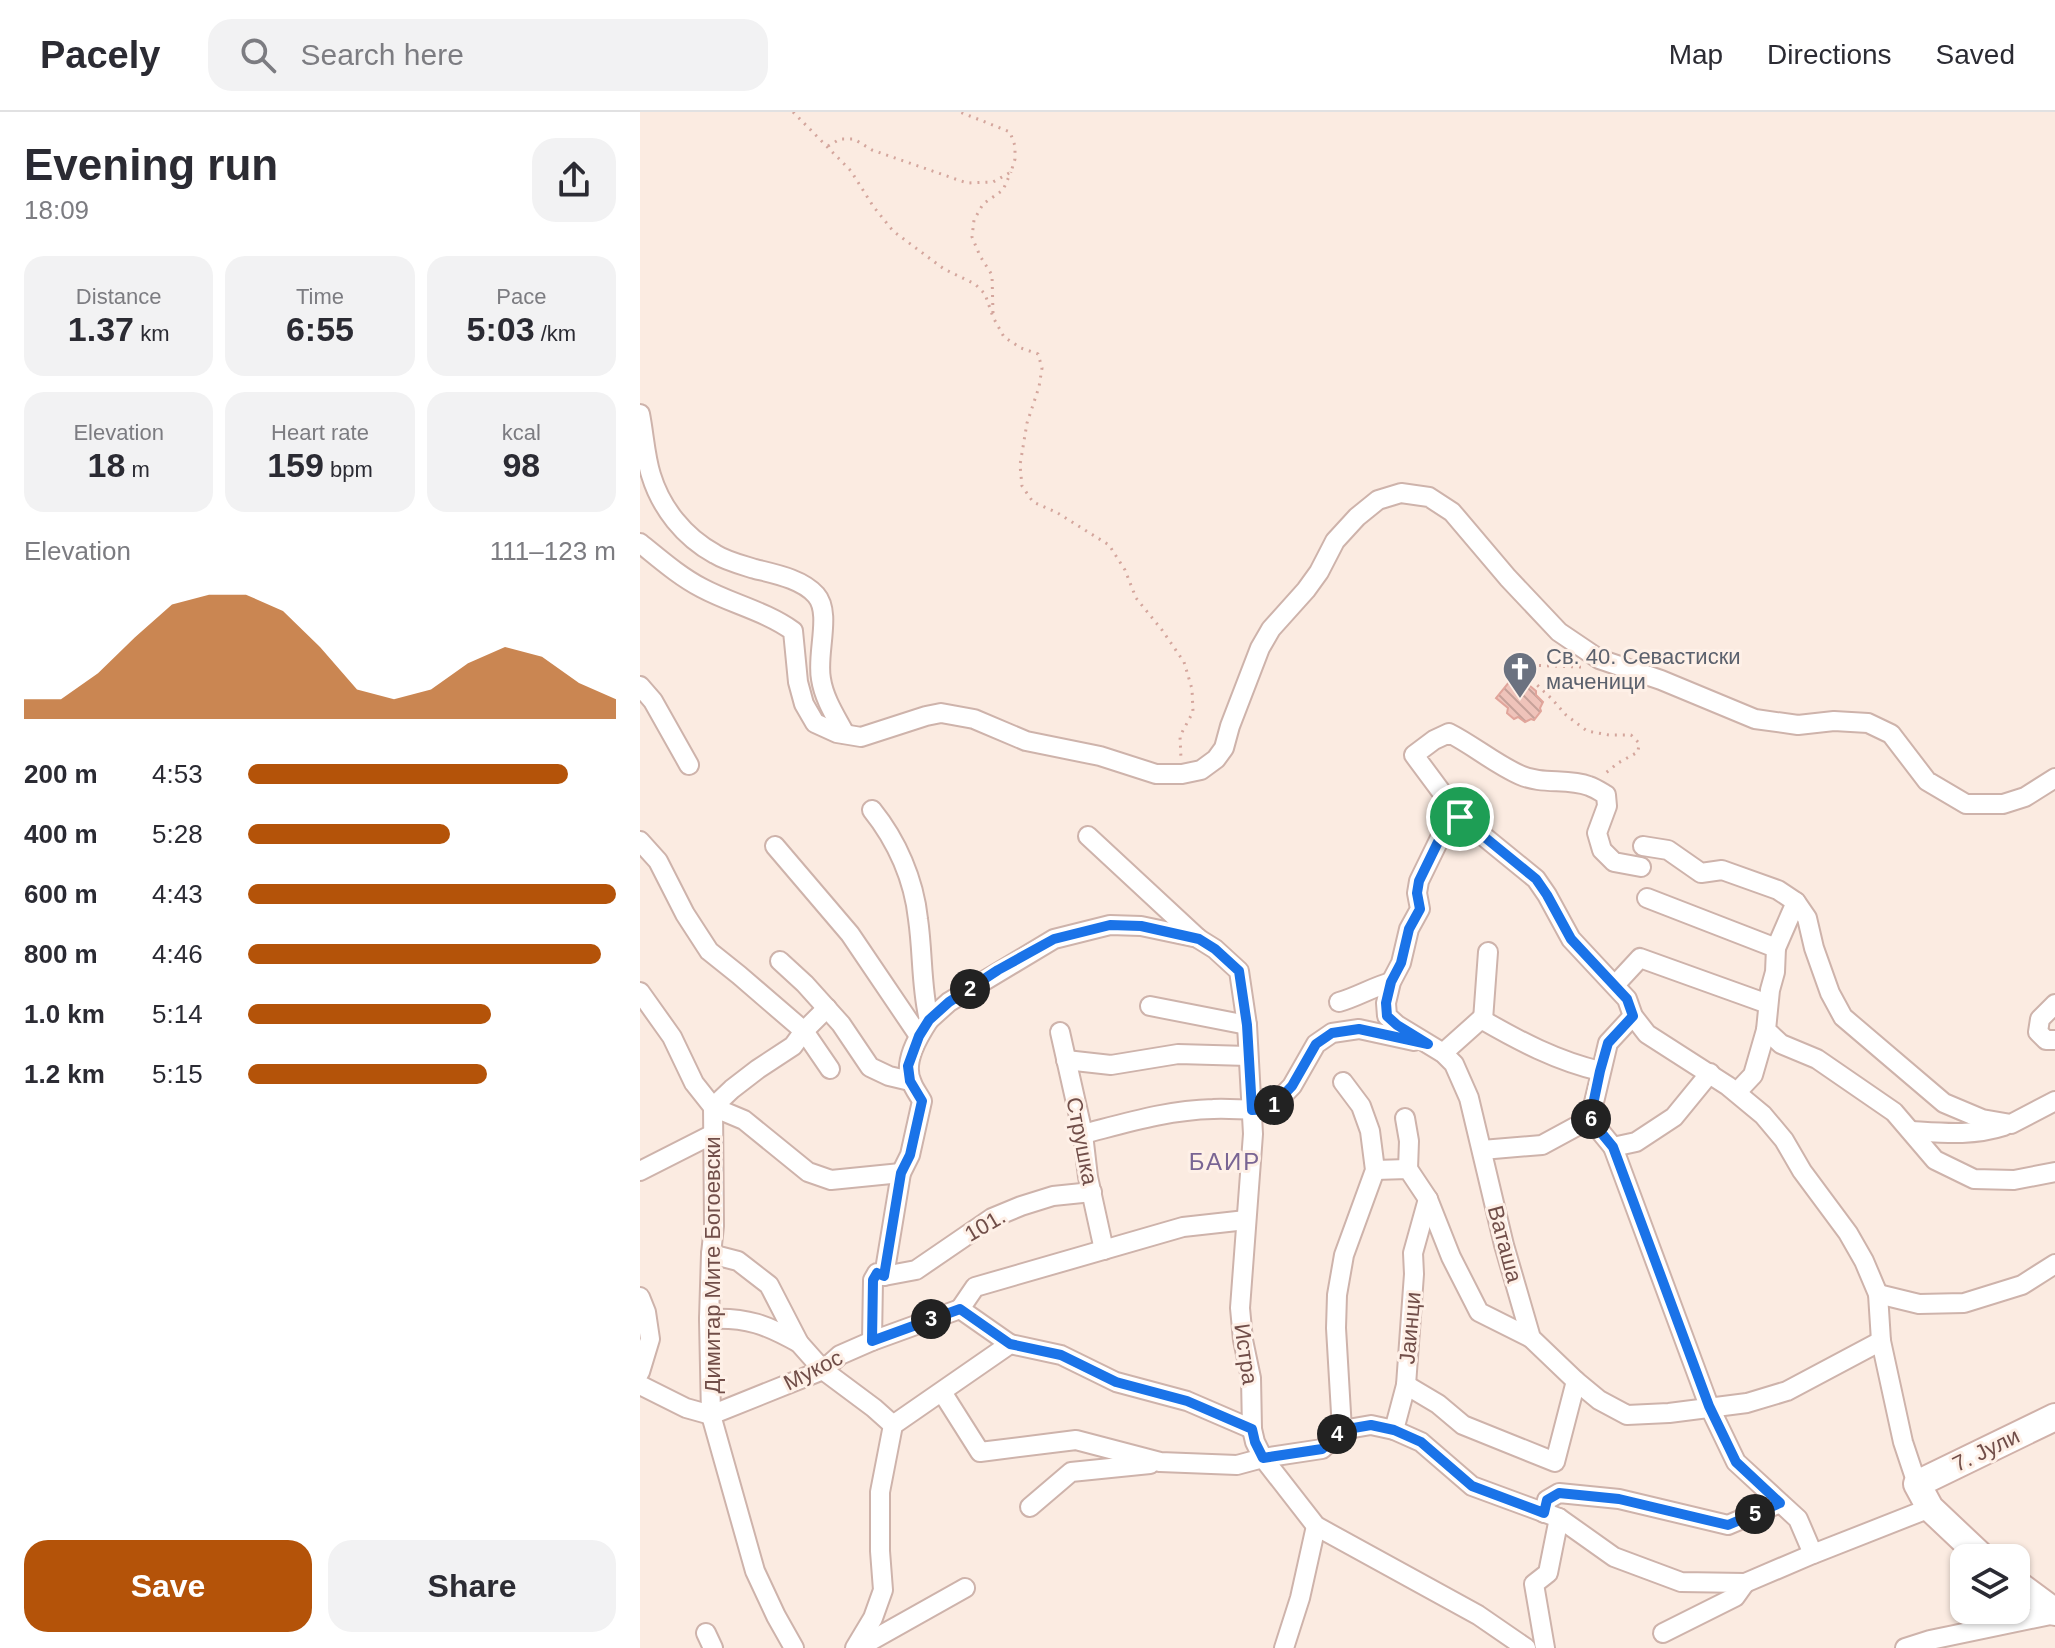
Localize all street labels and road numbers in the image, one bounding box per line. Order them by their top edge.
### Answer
street label: Струшка [1061,1095,1103,1188]
street label: Димитар Мите Богоевски [700,1137,725,1393]
street label: 101. [960,1203,1010,1247]
street label: Ваташа [1483,1203,1527,1286]
street label: Јаинци [1394,1291,1426,1365]
street label: Истра [1229,1322,1263,1387]
street label: Мукос [779,1345,847,1395]
street label: 7. Јули [1949,1423,2023,1477]

